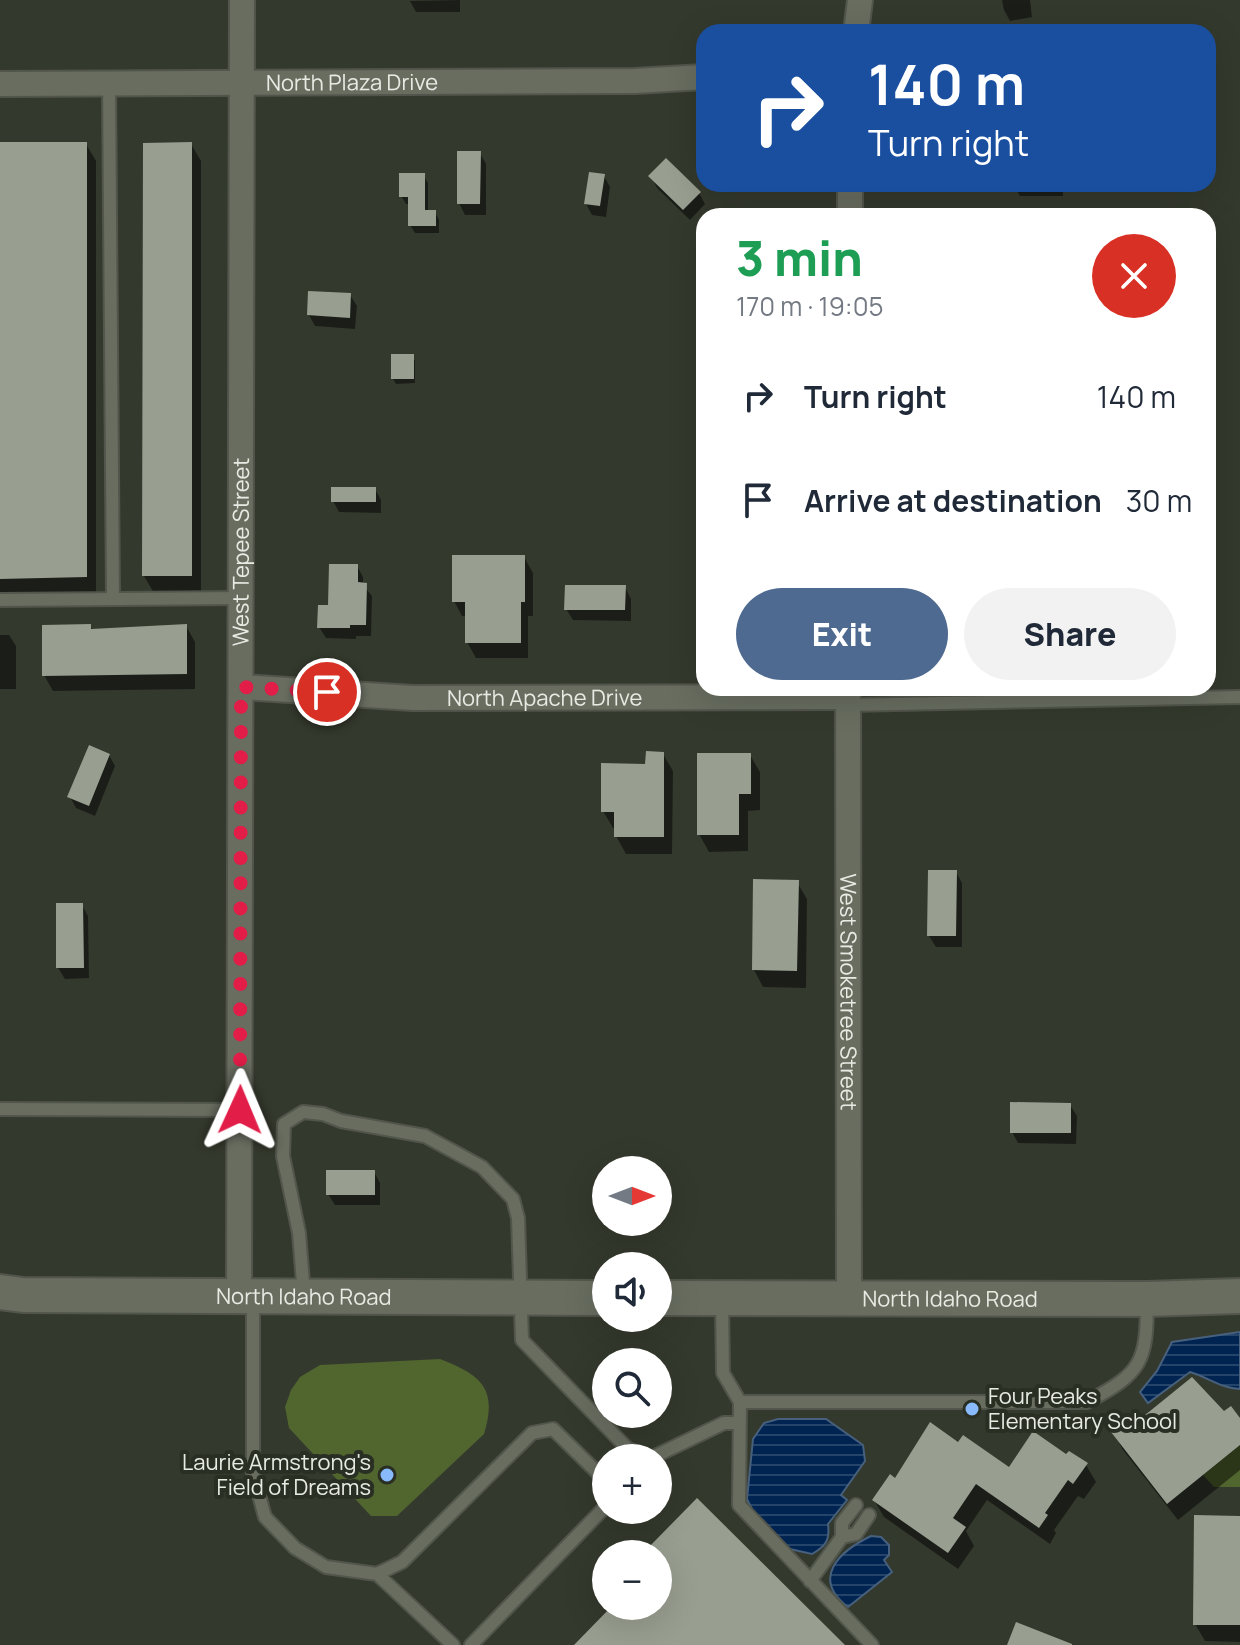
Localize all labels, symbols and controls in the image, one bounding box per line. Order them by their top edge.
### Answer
text: 140 m [868,45,1025,122]
icon: right [736,56,840,160]
street label: North Plaza Drive [266,67,438,98]
text: Turn right [868,118,1029,167]
text: 3 min [736,225,863,290]
button: close [1092,234,1176,318]
text: 170 m · 19:05 [736,288,884,324]
icon: right [736,374,780,418]
text: Turn right [804,376,947,417]
text: 140 m [1097,376,1176,417]
street label: West Tepee Street [226,457,256,646]
icon: arrive [736,478,780,522]
text: Arrive at destination [804,480,1102,521]
text: 30 m [1126,480,1192,521]
button: Exit [736,588,948,680]
button: Share [964,588,1176,680]
pin [293,658,361,726]
icon: arrive [305,670,349,714]
street label: North Apache Drive [447,682,643,713]
street label: West Smoketree Street [833,873,864,1111]
position arrow [198,1068,282,1152]
north arrow [592,1156,672,1236]
map controls [592,1156,672,1620]
button: sound [592,1252,672,1332]
street label: North Idaho Road [216,1281,392,1312]
street label: North Idaho Road [862,1283,1038,1314]
button: search [592,1348,672,1428]
place label: Four Peaks Elementary School [988,1381,1177,1436]
marker: Four Peaks Elementary School [963,1400,981,1418]
button: + [592,1444,672,1524]
place label: Laurie Armstrong's Field of Dreams [182,1447,371,1502]
marker: Laurie Armstrong's Field of Dreams [378,1466,396,1484]
button: − [592,1540,672,1620]

